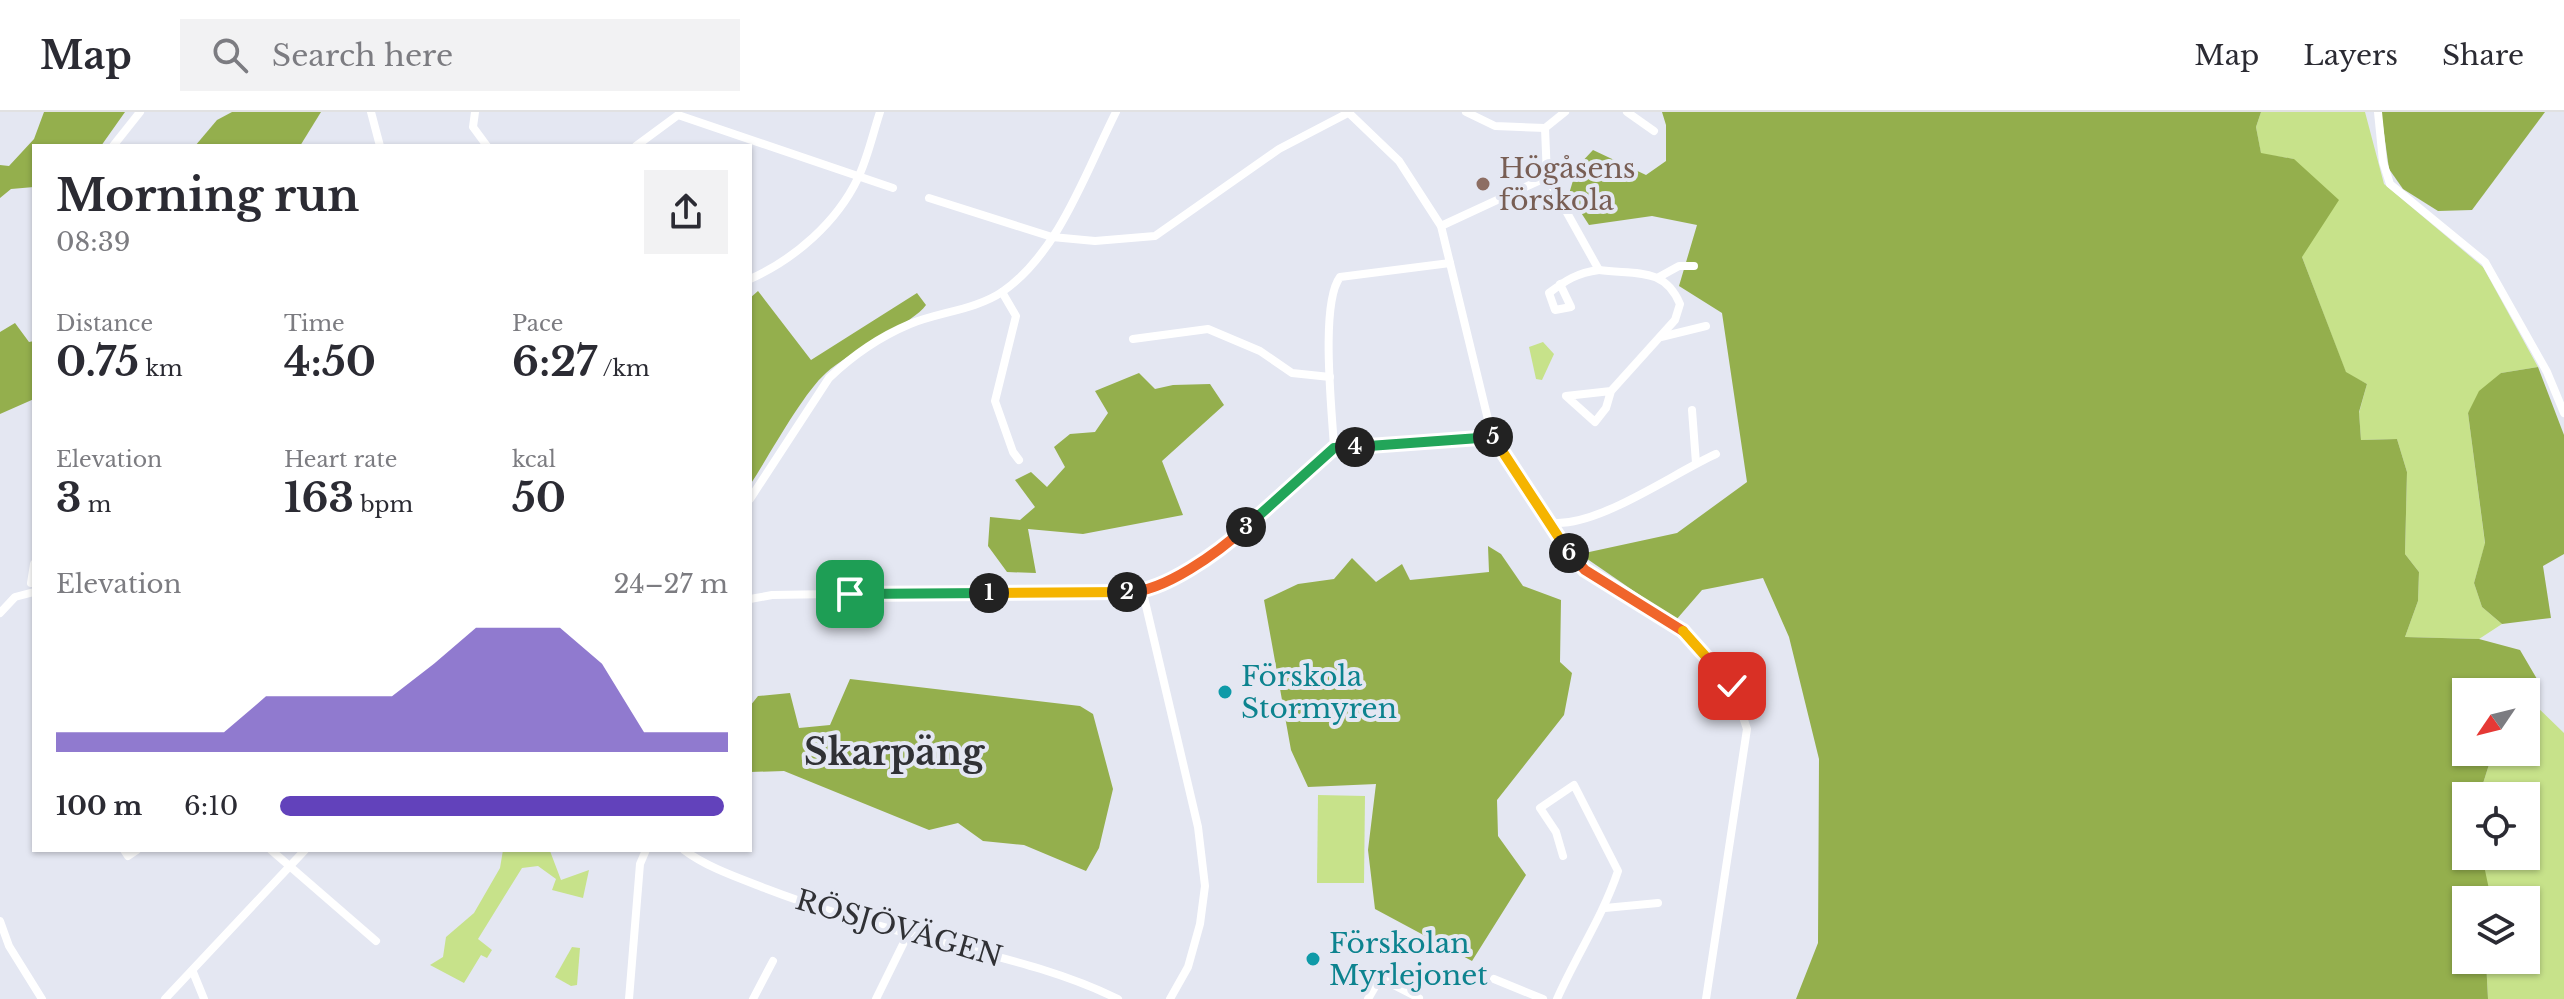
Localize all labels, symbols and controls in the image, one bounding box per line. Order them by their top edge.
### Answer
search box [180,19,740,91]
text: Map [40,32,132,79]
icon: search [208,33,252,77]
text: Search here [272,37,453,74]
text: Map [2194,38,2259,73]
text: Layers [2303,38,2398,73]
text: Share [2442,38,2524,73]
place label: Högåsens förskola [1499,151,1636,218]
text: Morning run [56,168,359,223]
button: share [644,170,728,254]
marker: Högåsens förskola [1474,175,1492,193]
text: 08:39 [56,226,130,258]
text: Distance [56,310,153,337]
text: Time [284,310,345,337]
text: Pace [512,310,563,337]
text: 0.75 [56,337,139,387]
text: 4:50 [284,337,376,387]
text: 6:27 [512,337,597,387]
text: km [139,355,183,382]
text: /km [597,355,650,382]
pin: 5 [1473,417,1513,457]
text: 5 [1486,423,1500,450]
pin: 4 [1335,427,1375,467]
text: 4 [1348,433,1362,460]
text: Elevation [56,446,162,473]
text: Heart rate [284,446,397,473]
text: kcal [512,446,556,473]
text: 3 [56,473,81,523]
text: 163 [284,473,354,523]
text: 50 [512,473,566,523]
text: m [81,491,111,518]
text: bpm [354,491,413,518]
pin: 3 [1226,507,1266,547]
text: 3 [1239,513,1253,540]
pin: 6 [1549,533,1589,573]
text: 6 [1562,539,1576,566]
pin [816,560,884,628]
text: Elevation [56,568,182,600]
text: 24–27 m [614,568,728,600]
icon: arrive [828,572,872,616]
pin: 2 [1107,572,1147,612]
pin: 1 [969,573,1009,613]
text: 2 [1120,578,1134,605]
text: 1 [984,579,994,606]
pin [1698,652,1766,720]
place label: Förskola Stormyren [1241,659,1397,726]
icon: check [1710,664,1754,708]
north arrow [2452,678,2540,766]
map controls [2452,678,2540,974]
marker: Förskola Stormyren [1216,683,1234,701]
district label: Skarpäng [804,730,985,775]
button: locate [2452,782,2540,870]
text: 100 m [56,790,142,822]
text: 6:10 [184,790,238,822]
street label: RÖSJÖVÄGEN [792,882,1006,975]
button: layers [2452,886,2540,974]
place label: Förskolan Myrlejonet [1329,926,1488,993]
marker: Förskolan Myrlejonet [1304,950,1322,968]

